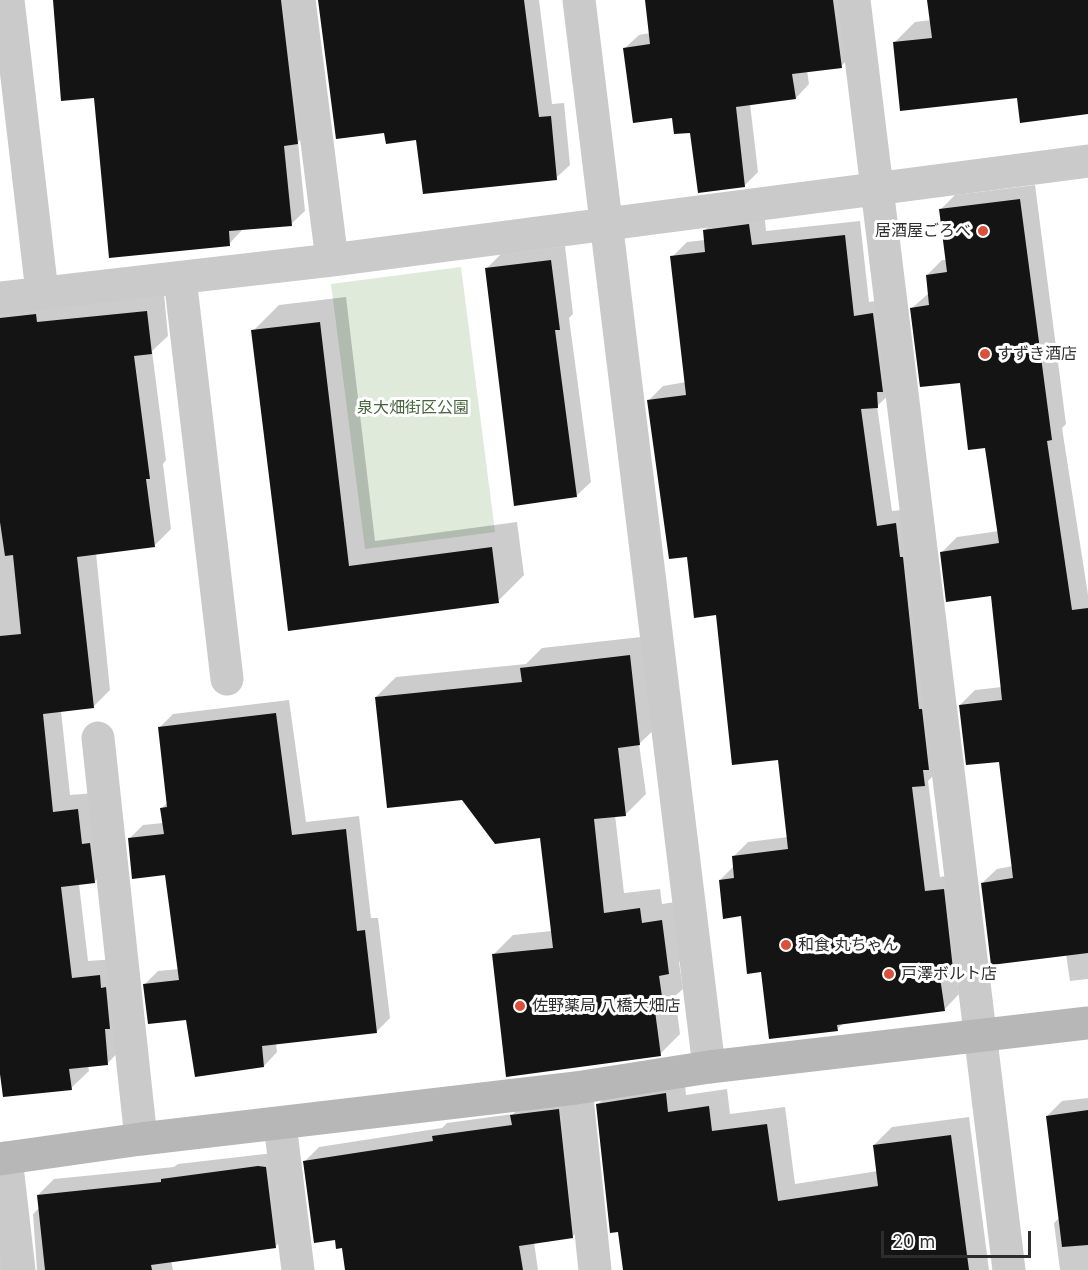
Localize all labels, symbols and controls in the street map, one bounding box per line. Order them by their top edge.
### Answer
place label: 居酒屋ごろべ [875,221,971,241]
marker: 居酒屋ごろべ [976,224,990,238]
place label: すずき酒店 [997,344,1077,364]
marker: すずき酒店 [978,347,992,361]
park label: 泉大畑街区公園 [357,398,469,418]
place label: 和食 丸ちゃん [798,935,898,955]
marker: 和食 丸ちゃん [779,938,793,952]
place label: 戸澤ボルト店 [901,964,997,984]
marker: 戸澤ボルト店 [882,967,896,981]
place label: 佐野薬局 八橋大畑店 [532,996,680,1016]
marker: 佐野薬局 八橋大畑店 [513,999,527,1013]
scale bar [884,1219,1034,1257]
text: 20 m [892,1231,935,1252]

